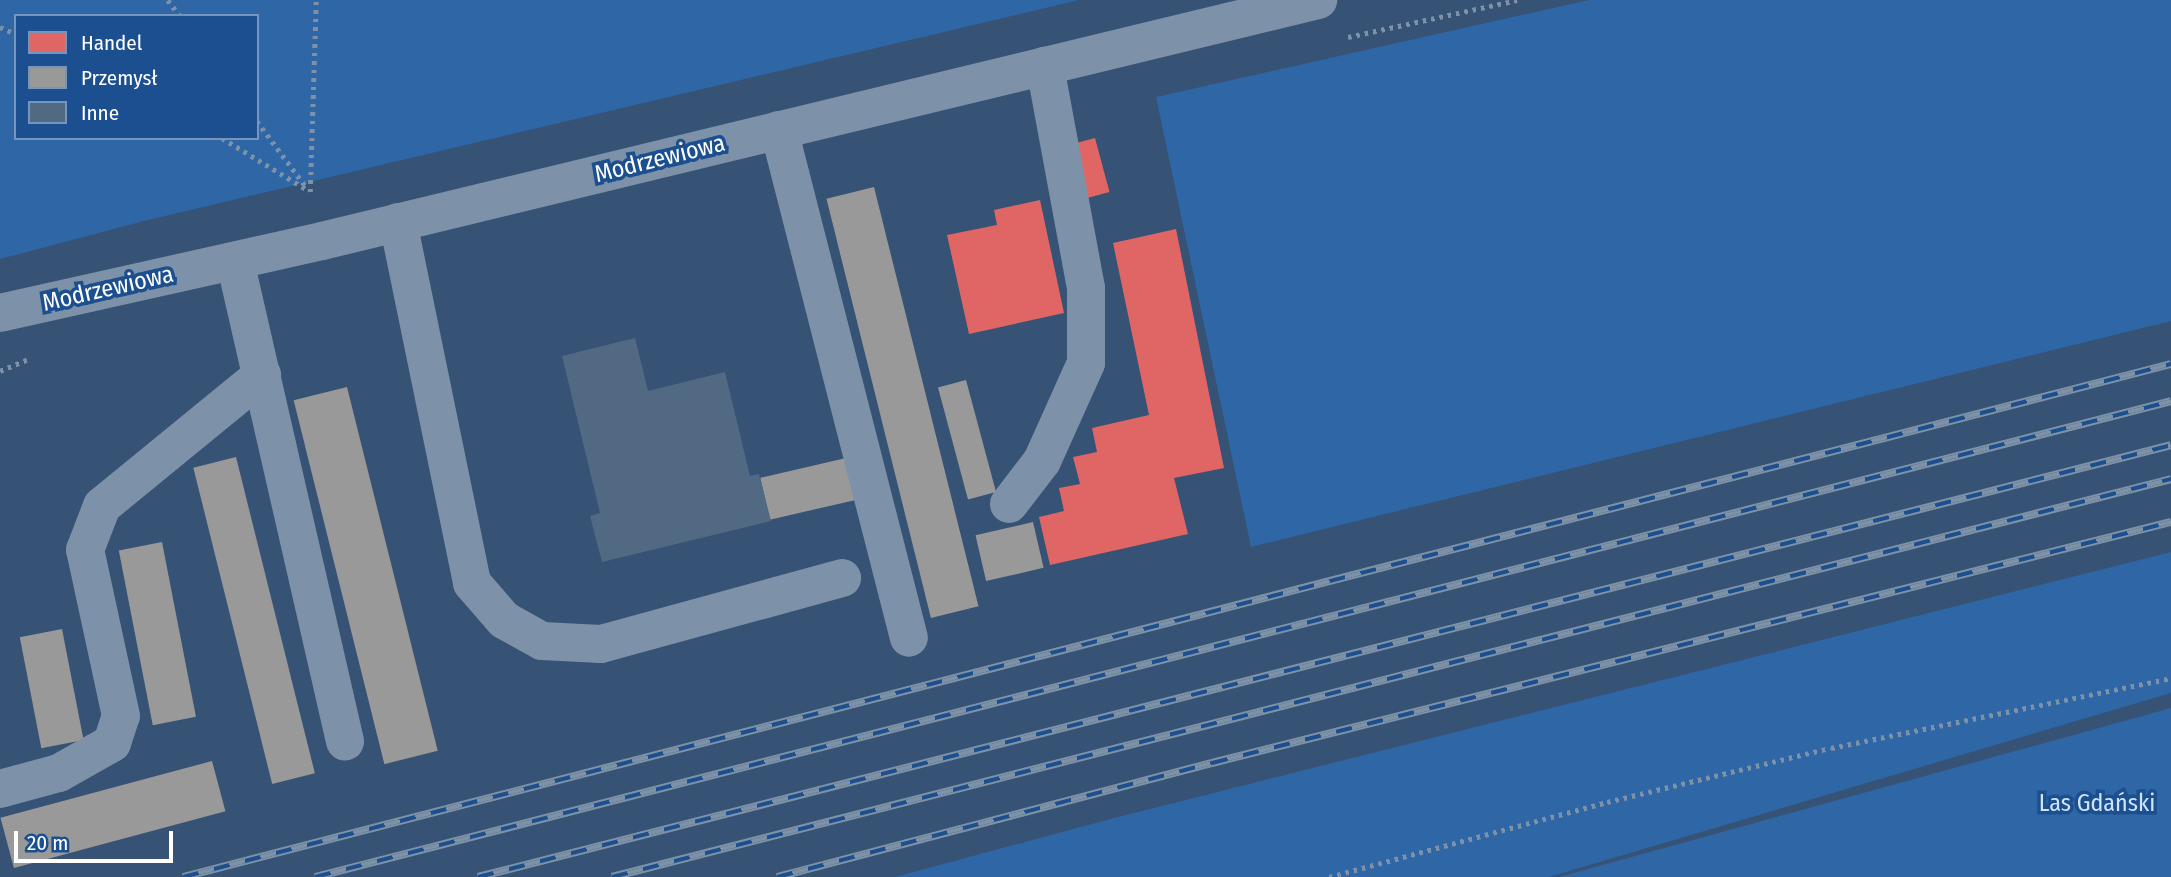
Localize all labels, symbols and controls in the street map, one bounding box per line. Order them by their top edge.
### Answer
legend [14,14,259,140]
text: Handel [81,30,142,56]
text: Przemysł [81,65,157,91]
text: Inne [81,100,119,126]
street label: Modrzewiowa [592,129,728,189]
street label: Modrzewiowa [40,260,176,318]
park label: Las Gdański [2039,790,2155,818]
scale bar [18,818,177,862]
text: 20 m [27,830,68,856]

